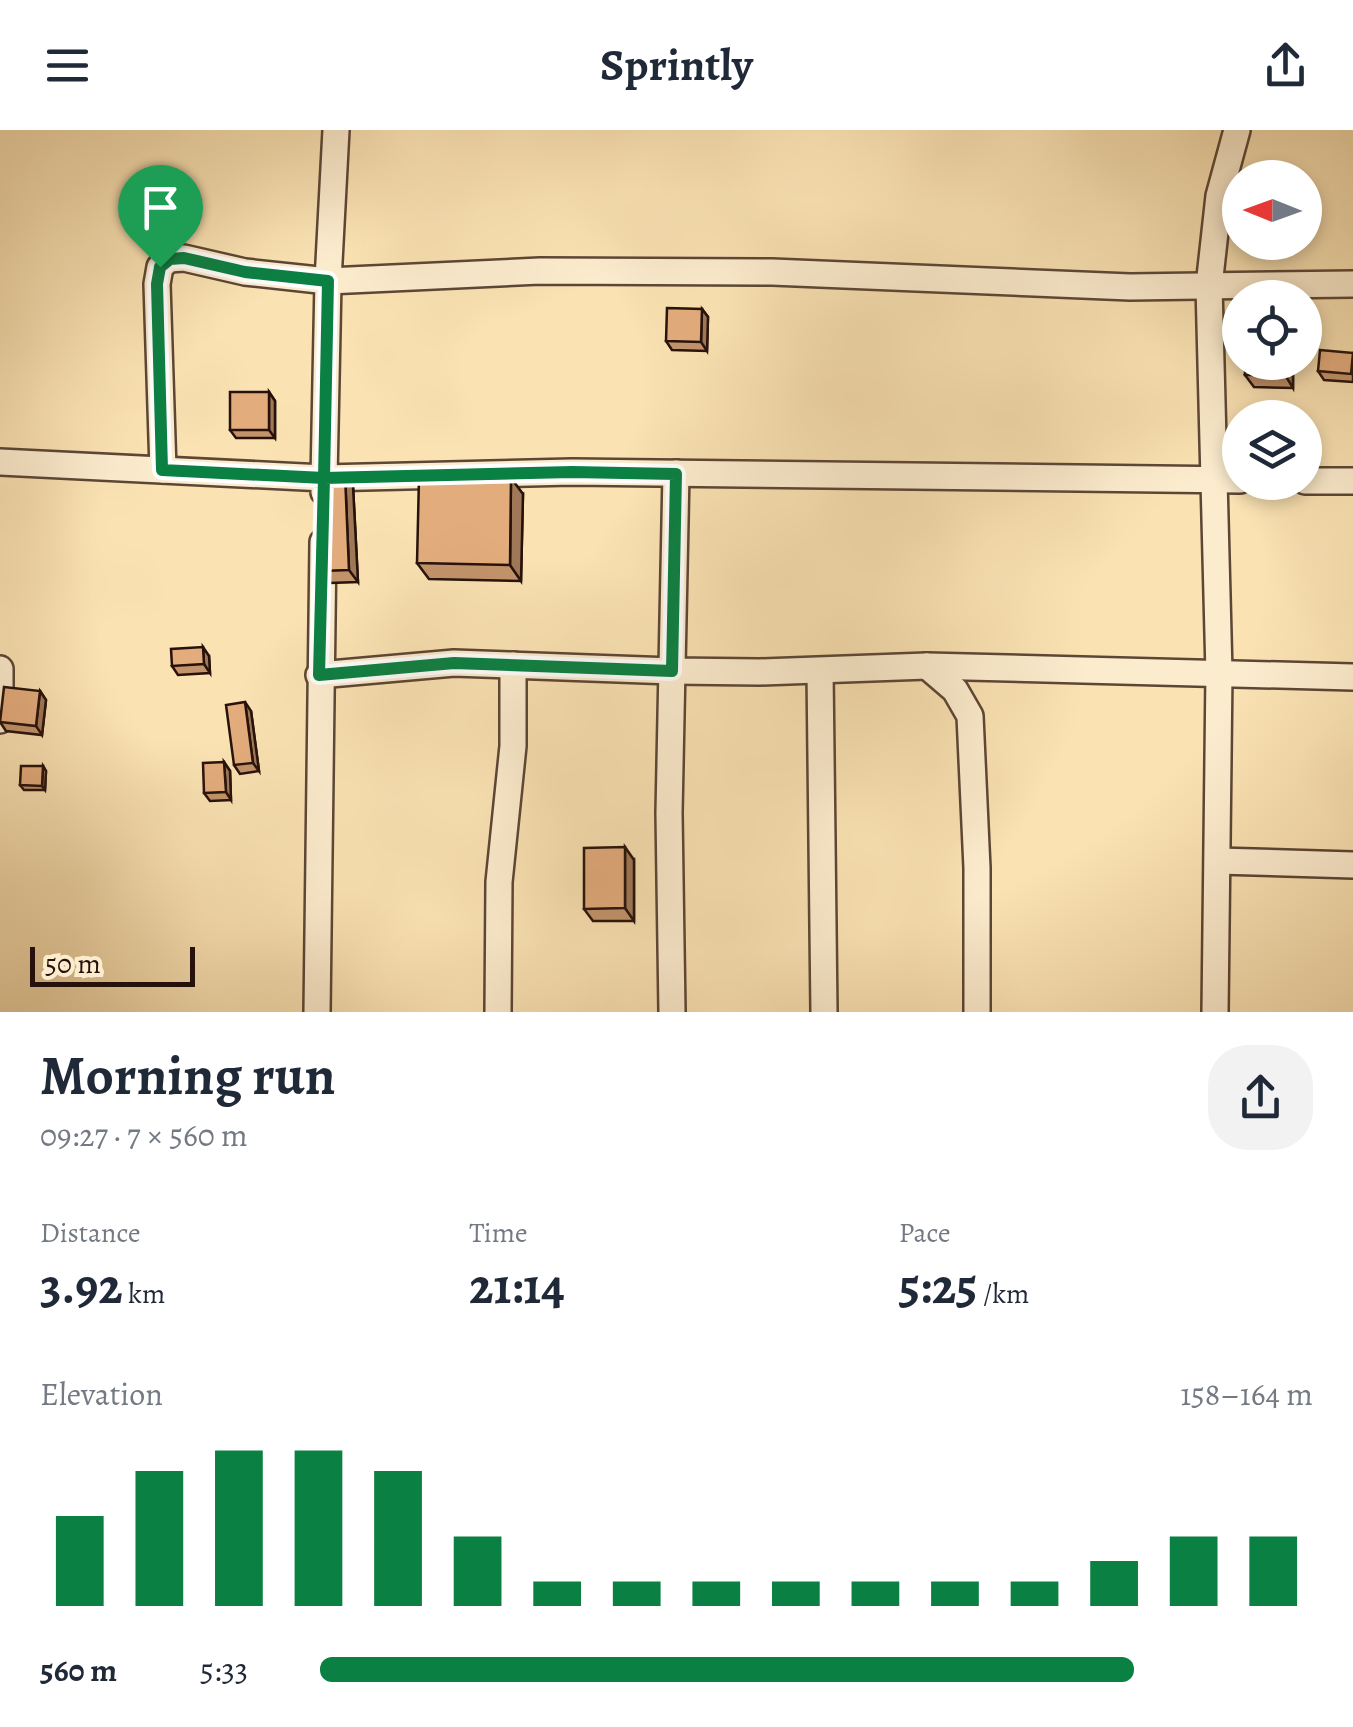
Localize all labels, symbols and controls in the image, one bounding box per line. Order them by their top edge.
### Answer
text: Sprintly [600,34,753,96]
icon: menu [40,38,95,93]
icon: share [1258,38,1313,93]
north arrow [1222,160,1322,260]
map controls [1222,160,1322,500]
pin [118,165,203,268]
icon: arrive [133,180,188,235]
button: locate [1222,280,1322,380]
button: layers [1222,400,1322,500]
scale bar [30,942,195,986]
text: 50 m [45,945,101,983]
text: Morning run [40,1038,335,1113]
button: share [1208,1045,1313,1150]
text: 09:27 · 7 × 560 m [40,1113,248,1157]
text: Distance [40,1214,140,1252]
text: Time [469,1214,528,1252]
text: Pace [899,1214,951,1252]
text: 3.92 [40,1252,123,1320]
text: 21:14 [469,1252,565,1320]
text: 5:25 [899,1252,977,1320]
text: km [123,1275,165,1313]
text: /km [977,1275,1029,1313]
text: Elevation [40,1372,163,1416]
text: 158–164 m [1180,1372,1313,1416]
text: 560 m [40,1648,117,1692]
text: 5:33 [200,1648,248,1692]

